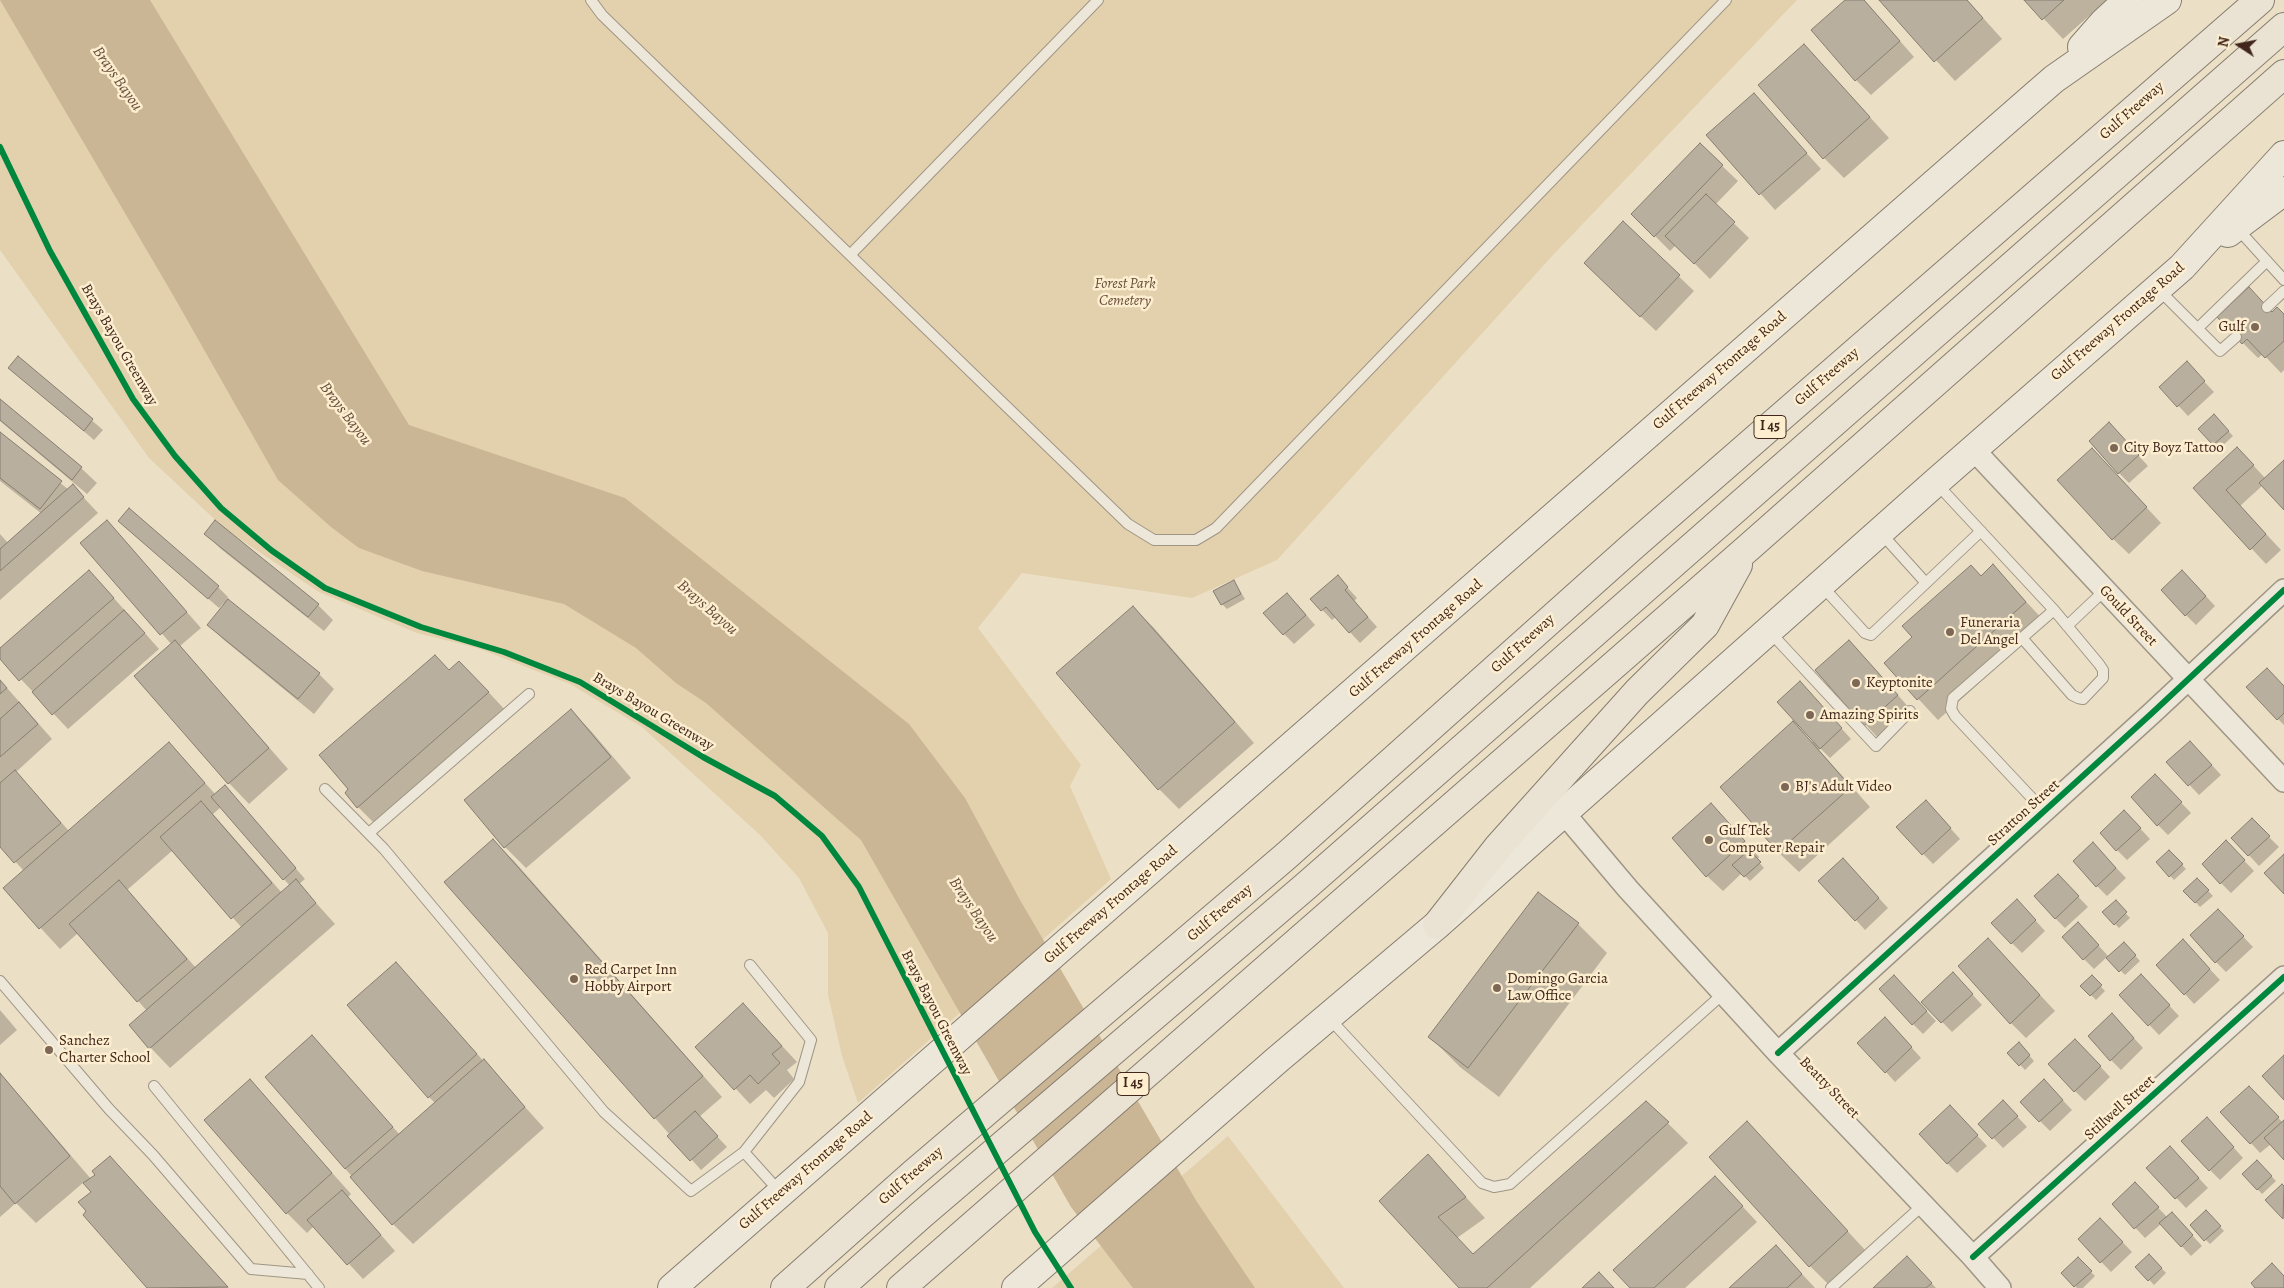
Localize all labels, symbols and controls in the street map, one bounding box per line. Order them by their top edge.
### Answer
north arrow [2214,20,2264,70]
text: N [2213,35,2234,49]
water label: Brays Bayou [88,43,146,115]
street label: Gulf Freeway [2096,78,2168,144]
street label: Gulf Freeway Frontage Road [2047,259,2189,385]
park label: Forest Park Cemetery [1094,275,1156,310]
street label: Brays Bayou Greenway [77,281,161,409]
street label: Gulf Freeway Frontage Road [1649,308,1791,434]
place label: Gulf [2219,318,2245,336]
marker: Gulf [2249,321,2261,333]
street label: Gulf Freeway [1791,344,1863,410]
water label: Brays Bayou [315,379,375,449]
road number: I 45 [1754,416,1786,438]
place label: City Boyz Tattoo [2124,439,2224,457]
marker: City Boyz Tattoo [2108,442,2120,454]
water label: Brays Bayou [673,576,741,640]
street label: Gulf Freeway Frontage Road [1345,576,1487,702]
street label: Gould Street [2095,582,2161,650]
street label: Gulf Freeway [1487,611,1559,677]
place label: Funeraria Del Angel [1960,614,2020,649]
marker: Funeraria Del Angel [1944,626,1956,638]
street label: Brays Bayou Greenway [589,669,717,755]
place label: Keyptonite [1866,674,1933,692]
marker: Keyptonite [1850,677,1862,689]
place label: Amazing Spirits [1820,706,1919,724]
marker: Amazing Spirits [1804,709,1816,721]
street label: Stratton Street [1984,776,2064,850]
place label: BJ's Adult Video [1795,778,1892,796]
marker: BJ's Adult Video [1779,781,1791,793]
place label: Gulf Tek Computer Repair [1719,822,1825,857]
marker: Gulf Tek Computer Repair [1703,834,1715,846]
street label: Gulf Freeway Frontage Road [1040,842,1182,968]
water label: Brays Bayou [944,874,1002,946]
street label: Gulf Freeway [1184,881,1256,945]
street label: Brays Bayou Greenway [897,947,975,1079]
place label: Red Carpet Inn Hobby Airport [584,961,677,996]
place label: Domingo Garcia Law Office [1507,970,1608,1005]
marker: Red Carpet Inn Hobby Airport [568,973,580,985]
marker: Domingo Garcia Law Office [1491,982,1503,994]
place label: Sanchez Charter School [59,1032,150,1067]
marker: Sanchez Charter School [43,1044,55,1056]
street label: Beatty Street [1795,1053,1863,1123]
road number: I 45 [1117,1072,1149,1096]
street label: Stillwell Street [2081,1072,2159,1144]
street label: Gulf Freeway Frontage Road [735,1108,877,1234]
street label: Gulf Freeway [875,1143,947,1209]

